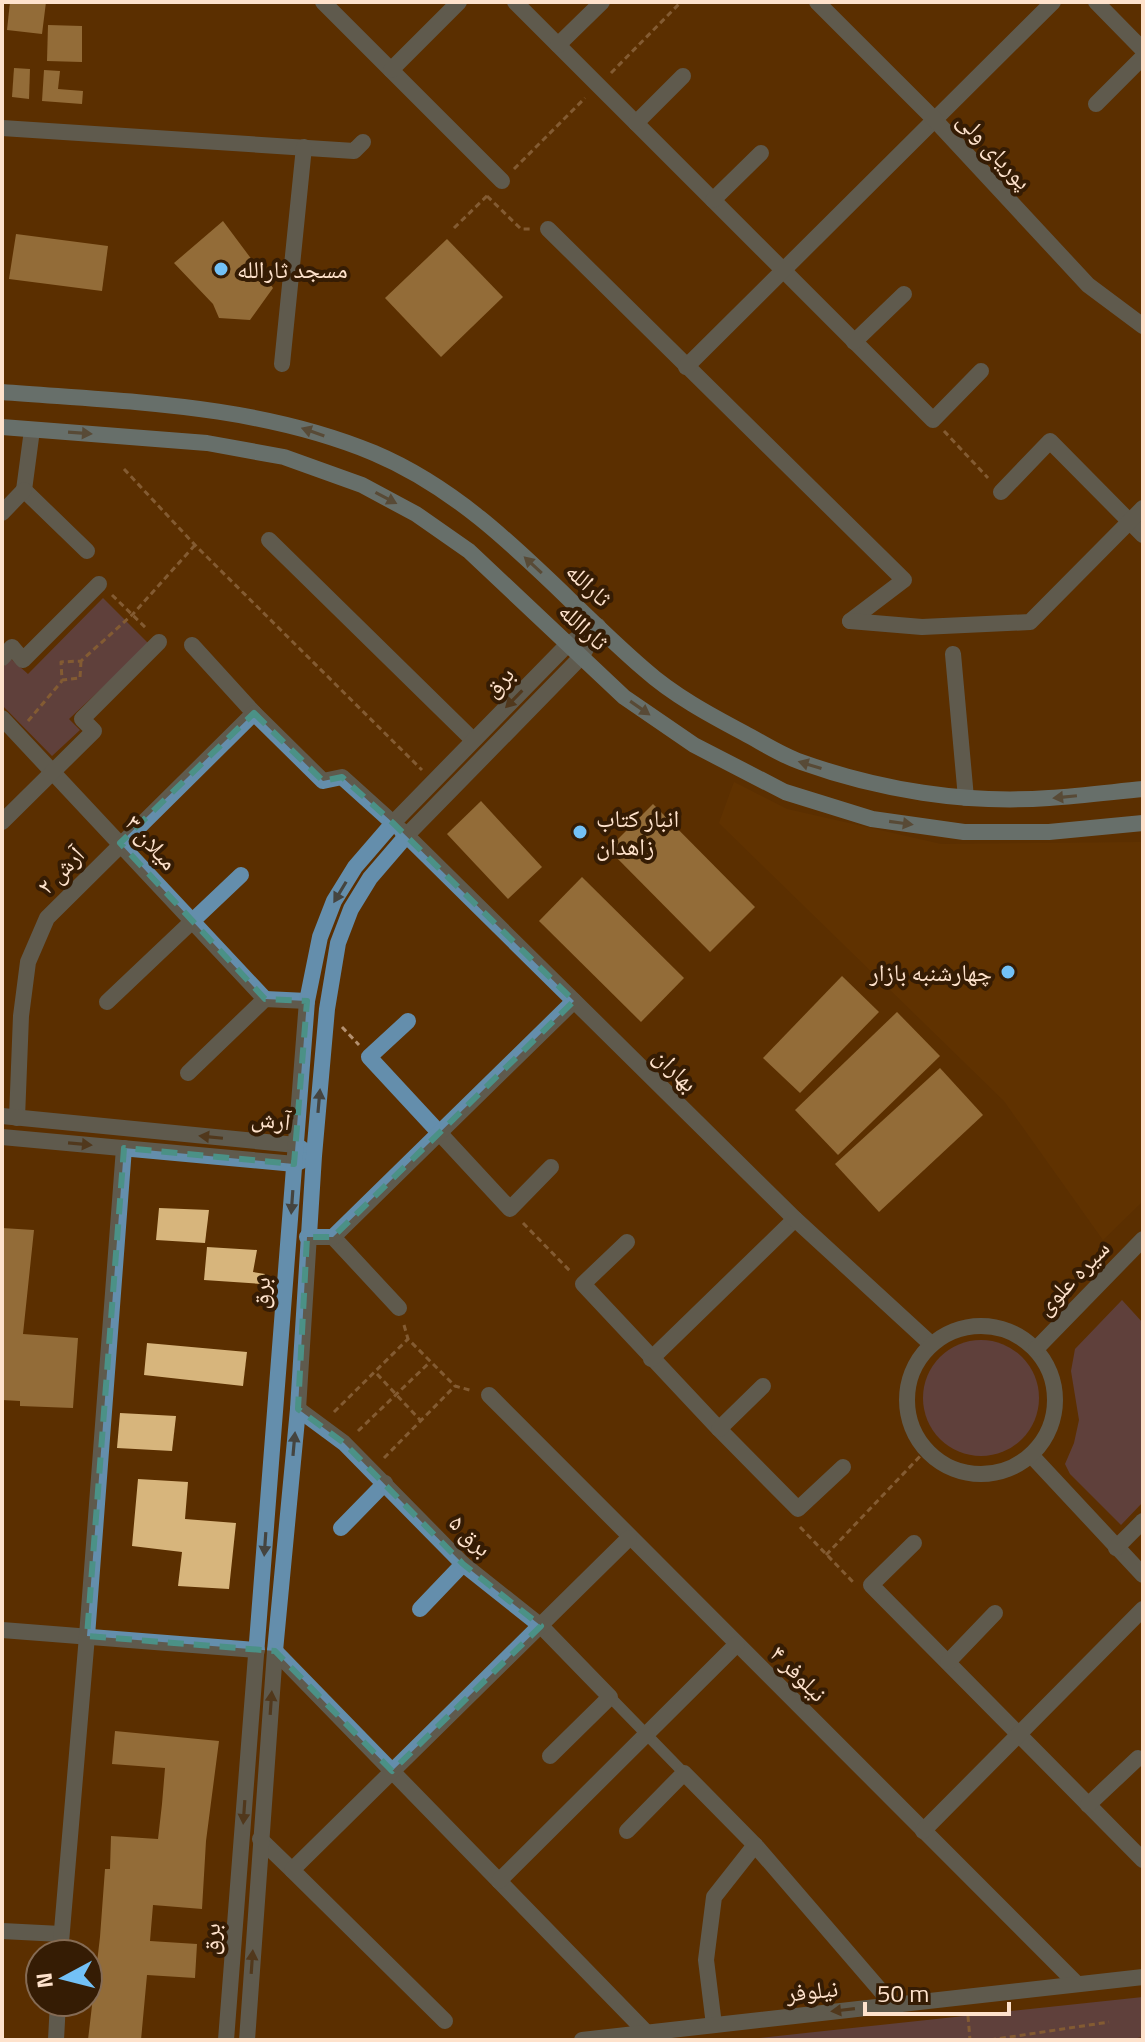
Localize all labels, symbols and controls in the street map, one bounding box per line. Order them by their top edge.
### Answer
street label: پوریای ولی [949,103,1041,197]
place label: مسجد ثارالله [237,251,348,287]
marker: مسجد ثارالله [212,260,230,278]
one-way arrow [301,425,325,438]
one-way arrow [68,427,93,440]
one-way arrow [375,491,398,504]
street label: ثارالله [558,553,620,615]
one-way arrow [524,556,543,574]
street label: ثاراالله [551,593,617,659]
street label: برق [474,657,522,705]
one-way arrow [505,689,523,708]
one-way arrow [629,700,651,715]
one-way arrow [797,758,821,770]
one-way arrow [1052,790,1077,803]
place label: انبار کتاب زاهدان [596,800,679,864]
street label: میلان ۳ [117,806,187,878]
one-way arrow [888,817,913,830]
marker: انبار کتاب زاهدان [571,823,589,841]
street label: آرش ۲ [28,837,93,902]
one-way arrow [333,881,347,903]
place label: چهارشنبه بازار [868,954,992,990]
marker: چهارشنبه بازار [999,963,1017,981]
street label: بهاران [645,1038,707,1100]
one-way arrow [312,1088,325,1113]
street label: آرش [249,1099,294,1139]
one-way arrow [198,1130,223,1143]
one-way arrow [68,1138,93,1151]
one-way arrow [285,1189,298,1214]
street label: سیره علوی [1027,1231,1117,1323]
street label: برق [241,1276,279,1310]
one-way arrow [288,1431,301,1456]
street label: برق ۵ [441,1505,501,1565]
one-way arrow [258,1532,271,1557]
street label: نیلوفر ۴ [762,1636,836,1710]
one-way arrow [265,1690,278,1715]
one-way arrow [237,1799,250,1824]
street label: برق [191,1922,229,1956]
north arrow [24,1938,104,2018]
one-way arrow [246,1949,259,1974]
scale bar [865,1966,1009,2016]
street label: نیلوفر [783,1969,840,2011]
text: N [26,1971,62,1990]
text: 50 m [877,1975,929,2011]
one-way arrow [830,2004,855,2017]

